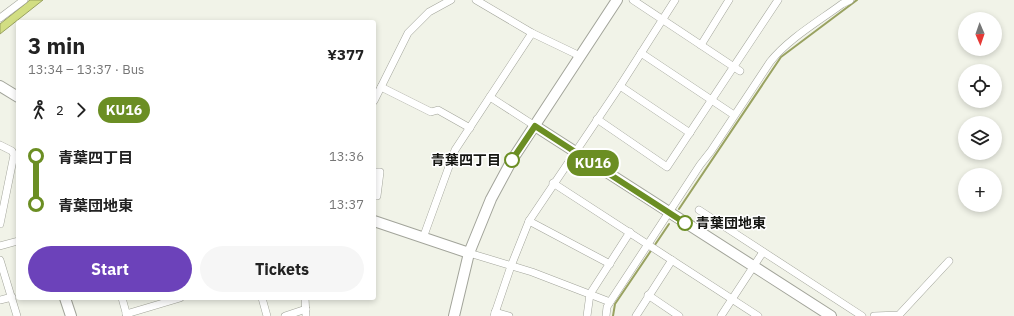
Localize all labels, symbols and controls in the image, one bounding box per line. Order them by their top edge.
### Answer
north arrow [958,12,1002,56]
map controls [958,12,1002,212]
text: 3 min [28,31,85,60]
text: ¥377 [327,45,364,64]
text: 13:34 – 13:37 · Bus [28,61,144,78]
button: locate [958,64,1002,108]
icon: walk [28,99,50,121]
icon: forward [70,99,92,121]
text: KU16 [106,101,142,119]
text: 2 [56,102,64,119]
button: layers [958,116,1002,160]
text: 青葉四丁目 [58,148,133,167]
text: 13:36 [329,148,364,165]
line badge: KU16 [565,150,621,176]
place label: 青葉四丁目 [431,151,501,169]
marker: 青葉四丁目 [504,152,520,168]
text: KU16 [575,154,611,172]
button: + [958,168,1002,212]
text: 青葉団地東 [58,196,133,215]
text: 13:37 [329,196,364,213]
place label: 青葉団地東 [696,214,766,232]
marker: 青葉団地東 [677,215,693,231]
button: Start [28,246,192,292]
button: Tickets [200,246,364,292]

